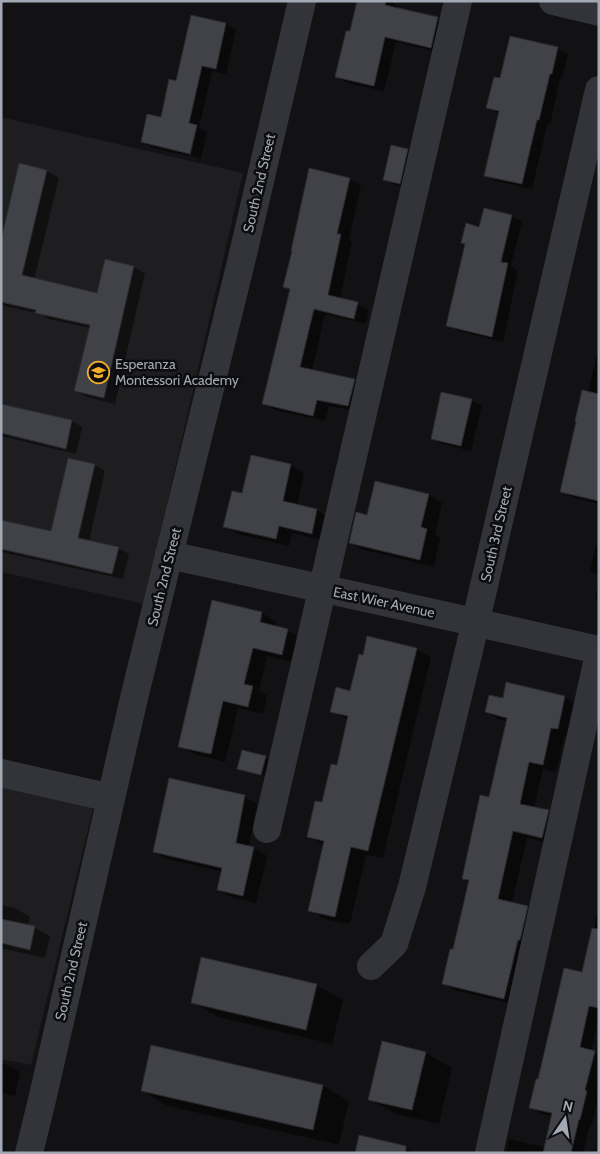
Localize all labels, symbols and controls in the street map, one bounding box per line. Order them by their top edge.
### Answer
street label: South 2nd Street [239,132,279,234]
place label: Esperanza Montessori Academy [115,355,239,389]
school or university icon: Esperanza Montessori Academy [87,360,111,384]
street label: South 3rd Street [476,484,516,583]
street label: South 2nd Street [143,526,185,628]
street label: East Wier Avenue [332,582,436,622]
street label: South 2nd Street [51,920,91,1022]
north arrow [540,1094,590,1144]
text: N [561,1096,575,1116]

